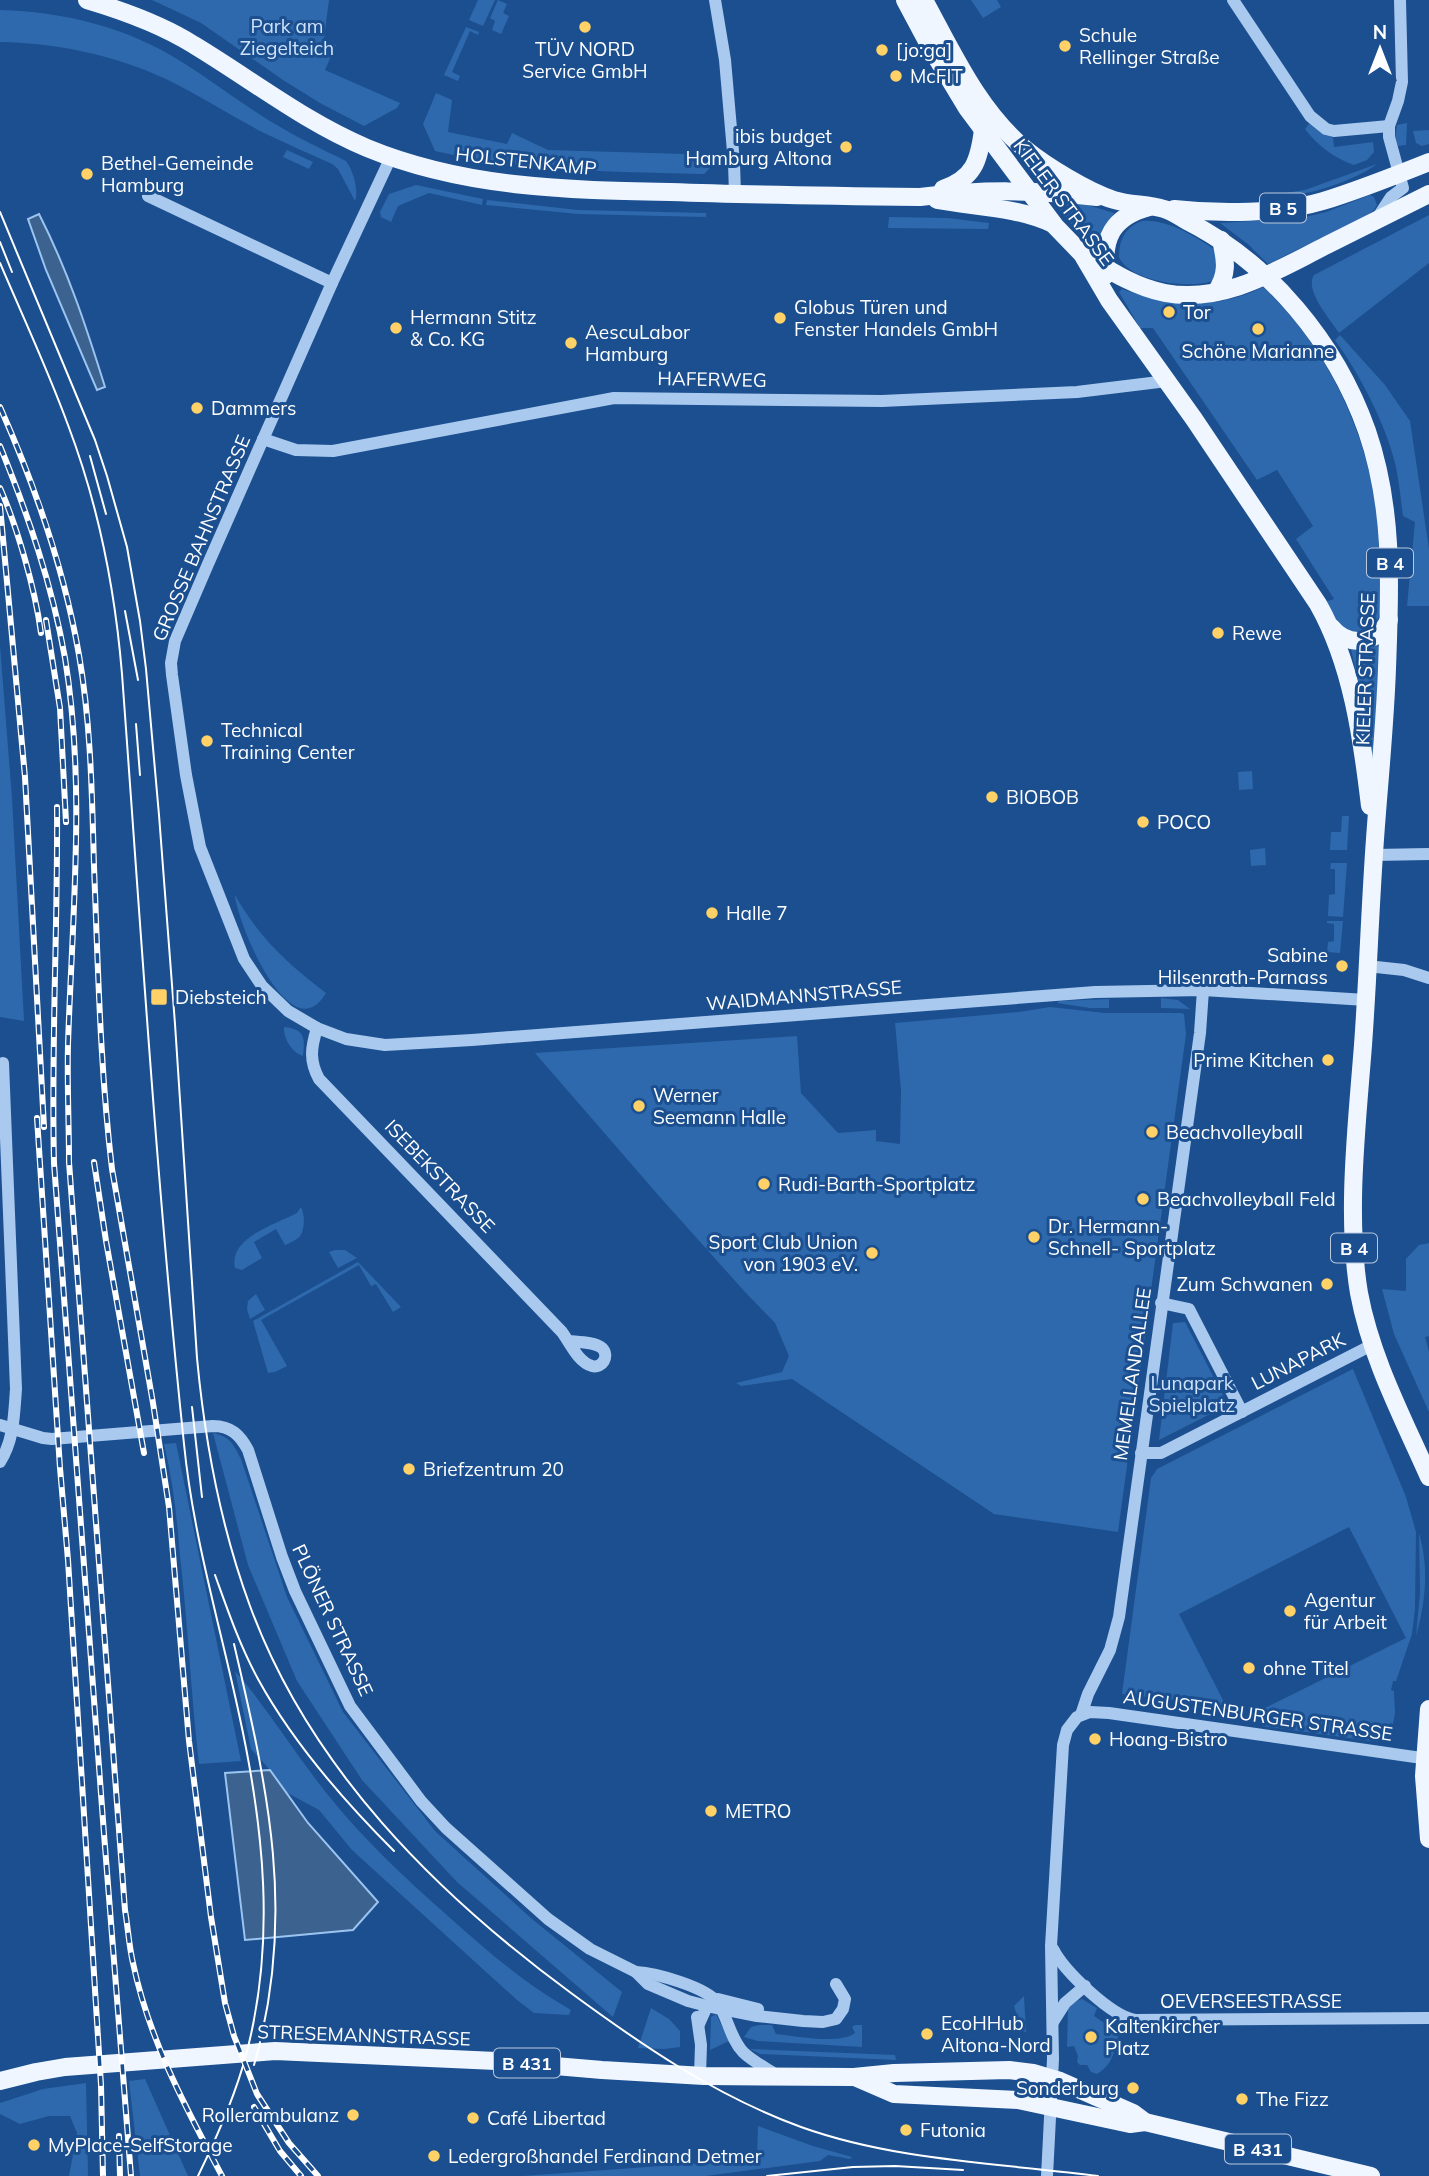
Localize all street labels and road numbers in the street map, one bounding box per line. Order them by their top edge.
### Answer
street label: KIELER STRASSE [1009,134,1119,270]
street label: HOLSTENKAMP [454,142,598,180]
road number: B 5 [1260,194,1306,223]
street label: HAFERWEG [657,366,767,392]
street label: GROSSE BAHNSTRASSE [147,431,255,645]
road number: B 4 [1367,548,1413,578]
street label: KIELER STRASSE [1350,592,1380,746]
street label: WAIDMANNSTRASSE [705,974,903,1016]
street label: ISEBEKSTRASSE [380,1114,500,1238]
road number: B 4 [1331,1233,1377,1262]
street label: MEMELLANDALLEE [1108,1286,1156,1462]
street label: LUNAPARK [1247,1327,1350,1395]
street label: PLÖNER STRASSE [287,1540,379,1700]
street label: AUGUSTENBURGER STRASSE [1122,1684,1394,1746]
street label: OEVERSEESTRASSE [1160,1989,1342,2013]
street label: STRESEMANNSTRASSE [257,2019,471,2051]
road number: B 431 [494,2048,560,2078]
road number: B 431 [1225,2134,1291,2164]

